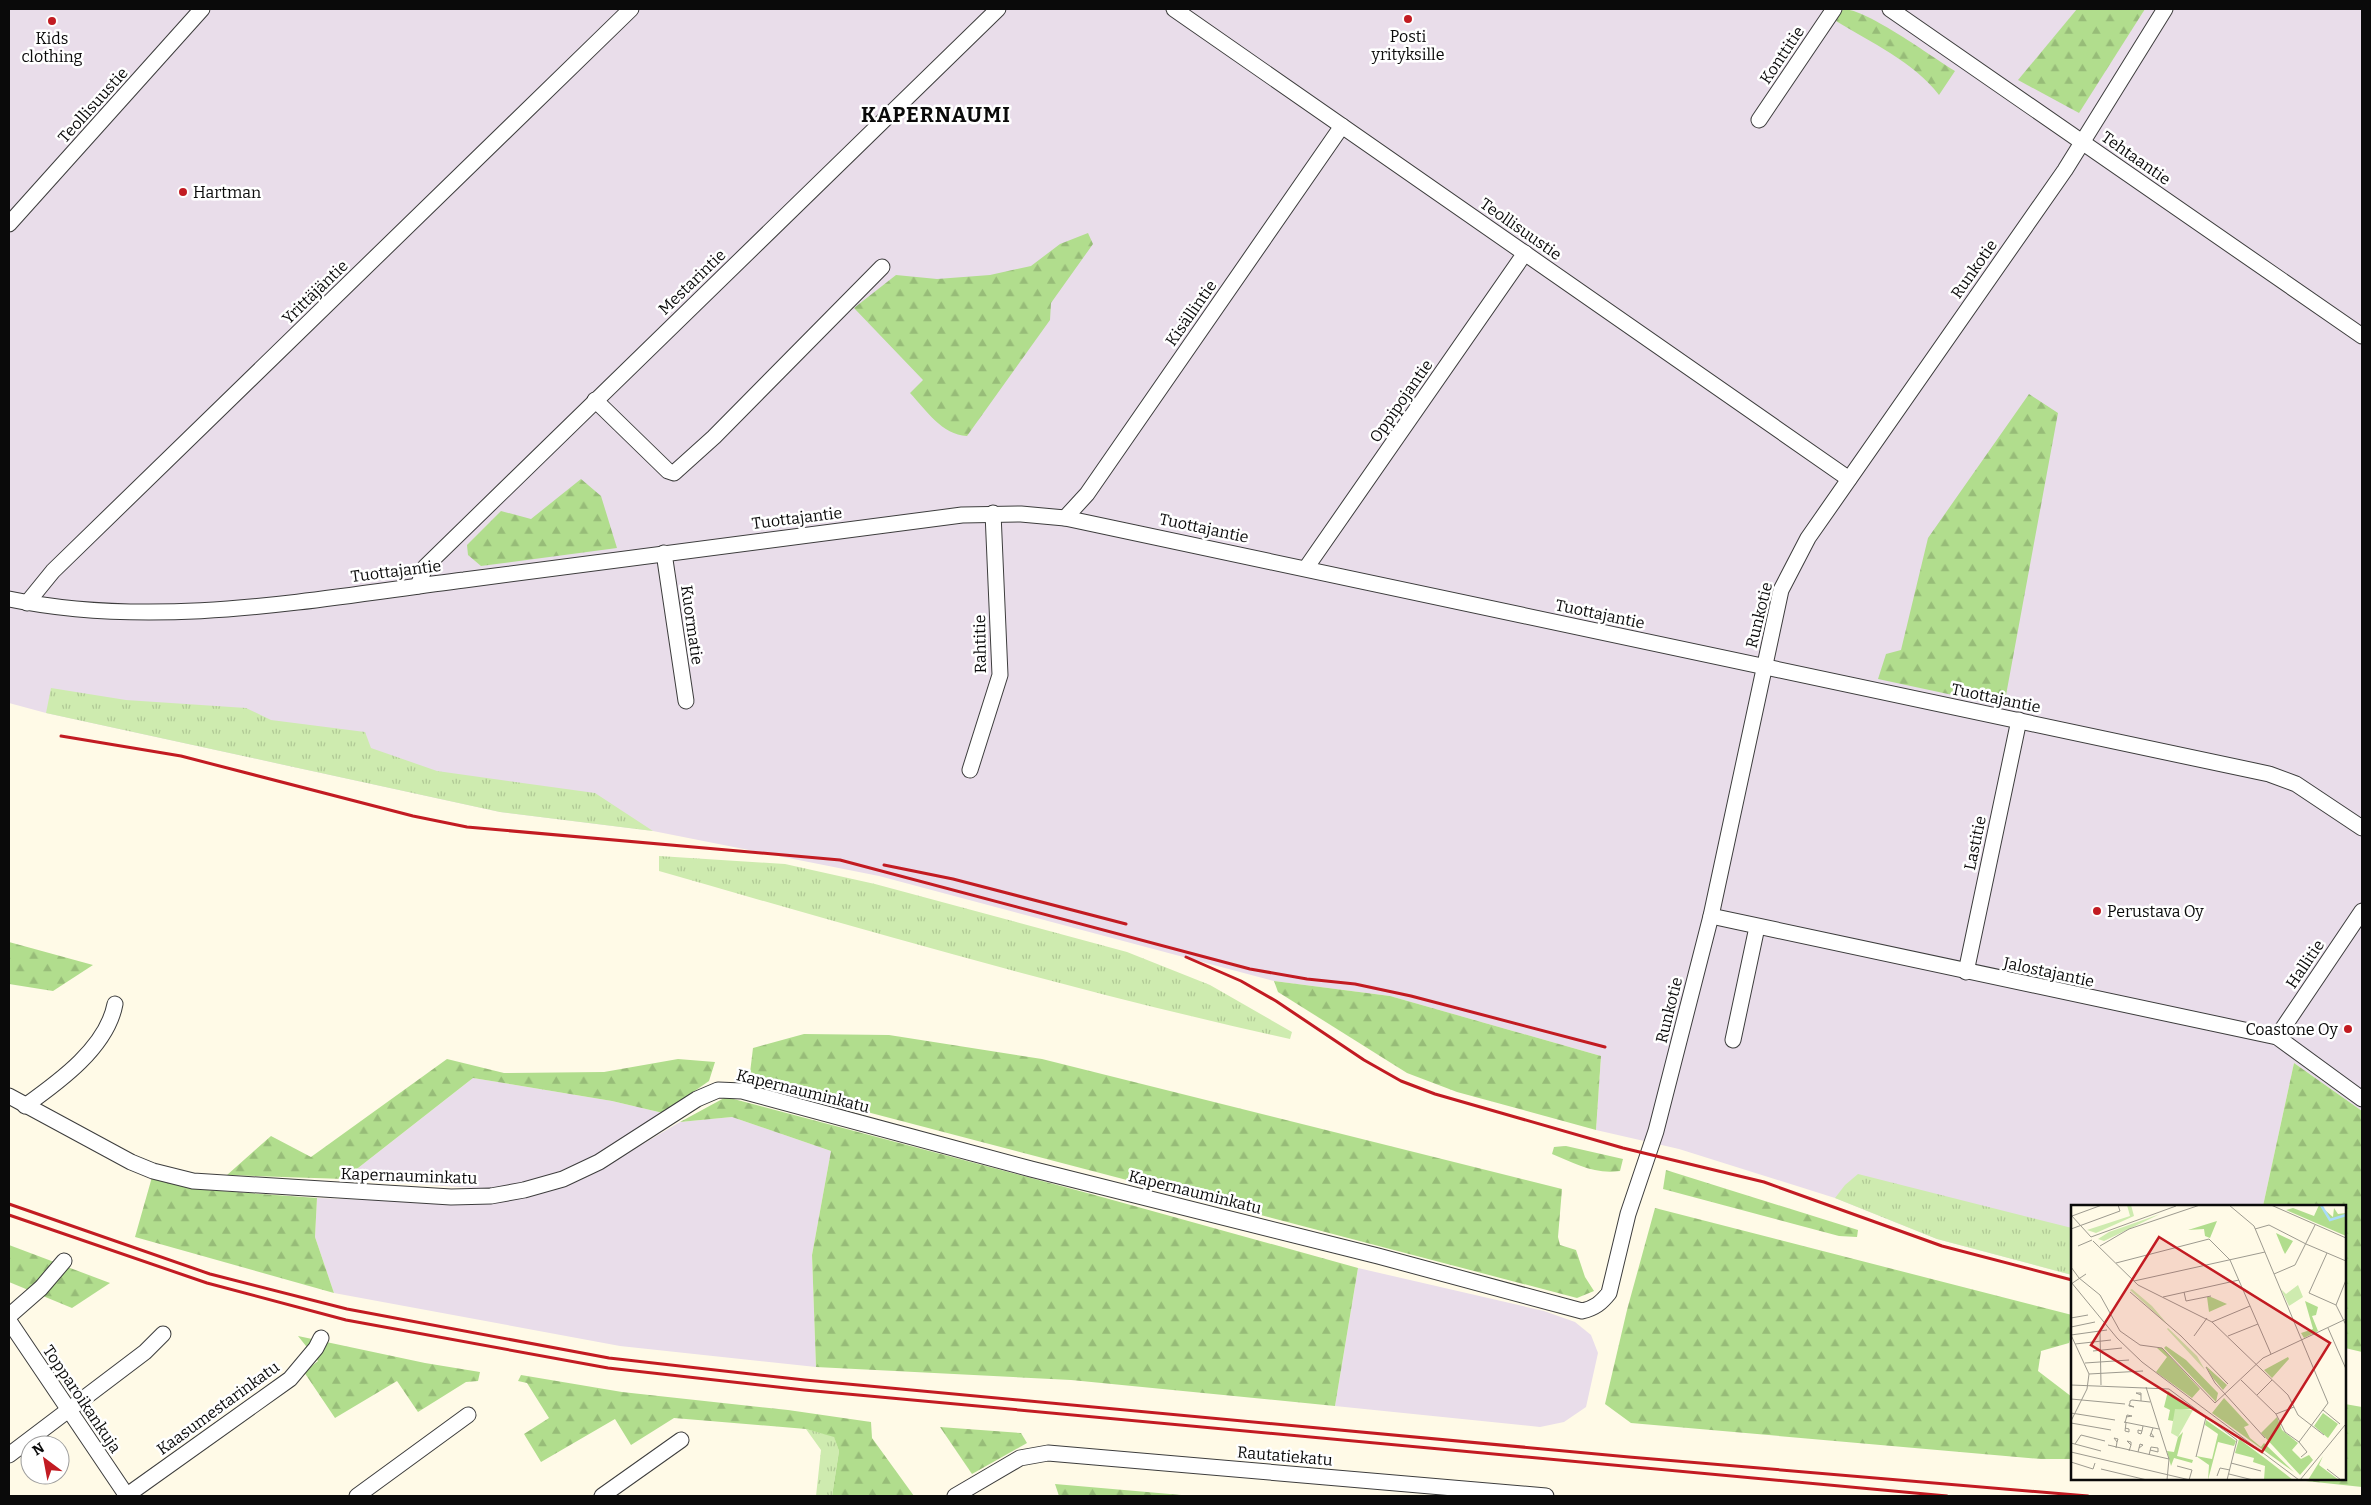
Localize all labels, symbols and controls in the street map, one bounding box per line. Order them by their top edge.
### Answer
marker: Posti yrityksille [1402,13,1414,25]
marker: Kids clothing [46,15,58,27]
street label: Konttitie [1756,22,1808,88]
place label: Posti yrityksille [1371,27,1444,64]
place label: Kids clothing [21,29,83,66]
street label: Teollisuustie [54,63,132,147]
district label: KAPERNAUMI [861,102,1011,128]
street label: Tehtaantie [2098,127,2174,189]
place label: Hartman [193,183,261,202]
marker: Hartman [177,186,189,198]
street label: Teollisuustie [1477,194,1565,264]
street label: Runkotie [1947,236,2001,302]
street label: Mestarintie [655,245,729,319]
street label: Yrittäjäntie [278,256,352,328]
street label: Kisällintie [1162,277,1220,349]
street label: Oppipojantie [1365,356,1437,446]
street label: Tuottajantie [751,503,843,533]
street label: Tuottajantie [1158,509,1250,547]
street label: Tuottajantie [350,556,442,586]
street label: Runkotie [1742,580,1776,650]
street label: Kuormatie [677,584,707,666]
street label: Tuottajantie [1554,595,1646,633]
street label: Rahtitie [970,614,990,674]
street label: Tuottajantie [1950,679,2042,717]
street label: Lastitie [1960,814,1990,872]
place label: Perustava Oy [2107,902,2204,921]
marker: Perustava Oy [2091,905,2103,917]
street label: Hallitie [2282,936,2328,992]
street label: Jalostajantie [2001,953,2096,991]
street label: Runkotie [1652,975,1686,1045]
place label: Coastone Oy [2245,1020,2339,1039]
marker: Coastone Oy [2342,1023,2354,1035]
street label: Kapernauminkatu [734,1065,872,1117]
street label: Kapernauminkatu [340,1164,478,1188]
street label: Kapernauminkatu [1126,1166,1264,1218]
inset map [2071,1205,2346,1480]
street label: Topparoikankuja [39,1342,125,1457]
street label: Kaasumestarinkatu [153,1357,283,1459]
north arrow [20,1435,70,1485]
text: N [29,1439,48,1459]
street label: Rautatiekatu [1236,1442,1334,1470]

